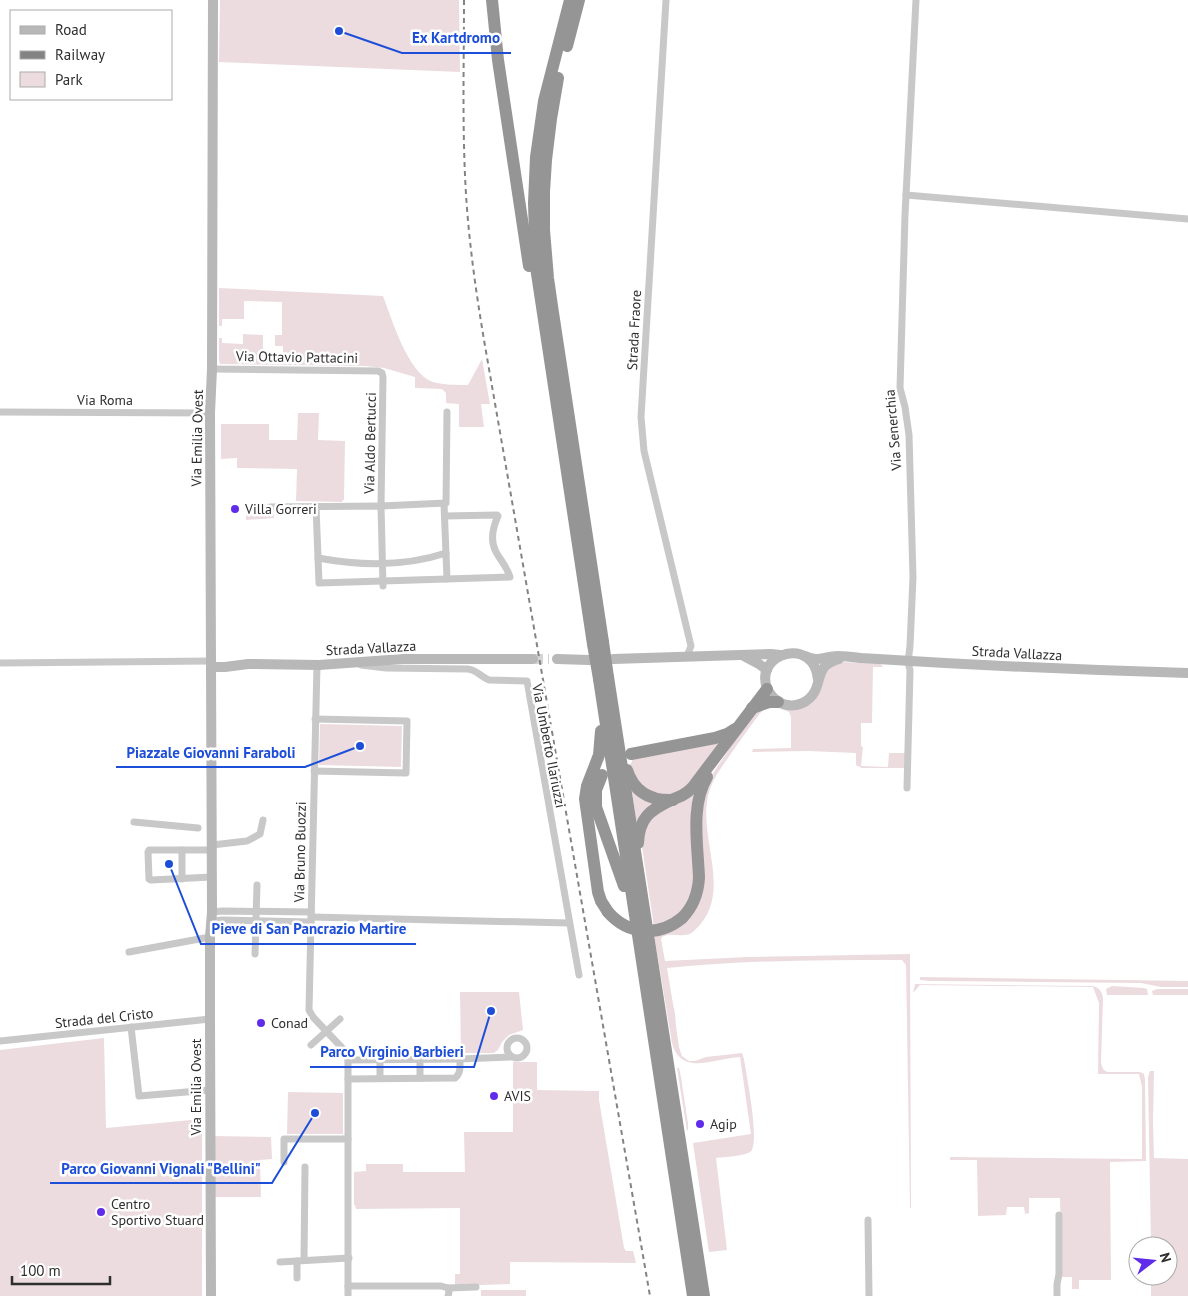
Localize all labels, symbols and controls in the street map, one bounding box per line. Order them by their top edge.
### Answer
legend [10,10,172,100]
text: Road [55,20,87,39]
callout: Ex Kartdromo [402,23,511,53]
text: Ex Kartdromo [412,28,500,47]
text: Railway [55,45,105,64]
text: Park [55,70,83,89]
street label: Strada Fraore [623,289,645,371]
street label: Via Ottavio Pattacini [235,347,358,367]
street label: Via Emilia Ovest [187,389,207,488]
street label: Via Senerchia [880,389,906,472]
street label: Via Roma [76,391,133,409]
street label: Via Aldo Bertucci [360,392,380,495]
place label: Villa Gorreri [244,500,317,518]
marker: Villa Gorreri [229,503,241,515]
street label: Strada Vallazza [325,637,417,659]
street label: Strada Vallazza [971,642,1063,664]
street label: Via Umberto Ilariuzzi [528,681,570,810]
callout: Piazzale Giovanni Faraboli [116,737,305,767]
text: Piazzale Giovanni Faraboli [127,743,296,762]
street label: Via Bruno Buozzi [290,801,310,904]
callout: Pieve di San Pancrazio Martire [201,914,416,944]
text: Pieve di San Pancrazio Martire [212,919,407,938]
street label: Strada del Cristo [54,1004,154,1032]
place label: Conad [271,1014,308,1032]
marker: Conad [255,1017,267,1029]
callout: Parco Virginio Barbieri [310,1037,474,1067]
street label: Via Emilia Ovest [187,1038,205,1137]
text: Parco Virginio Barbieri [320,1042,464,1061]
place label: AVIS [504,1087,531,1105]
marker: AVIS [488,1090,500,1102]
place label: Agip [710,1115,737,1133]
marker: Agip [694,1118,706,1130]
callout: Parco Giovanni Vignali "Bellini" [50,1153,272,1183]
text: Parco Giovanni Vignali "Bellini" [61,1159,261,1178]
place label: Centro Sportivo Stuard [111,1195,204,1229]
marker: Centro Sportivo Stuard [95,1206,107,1218]
north arrow [1128,1236,1178,1286]
text: N [1156,1251,1175,1264]
scale bar [12,1254,110,1286]
text: 100 m [20,1261,61,1280]

